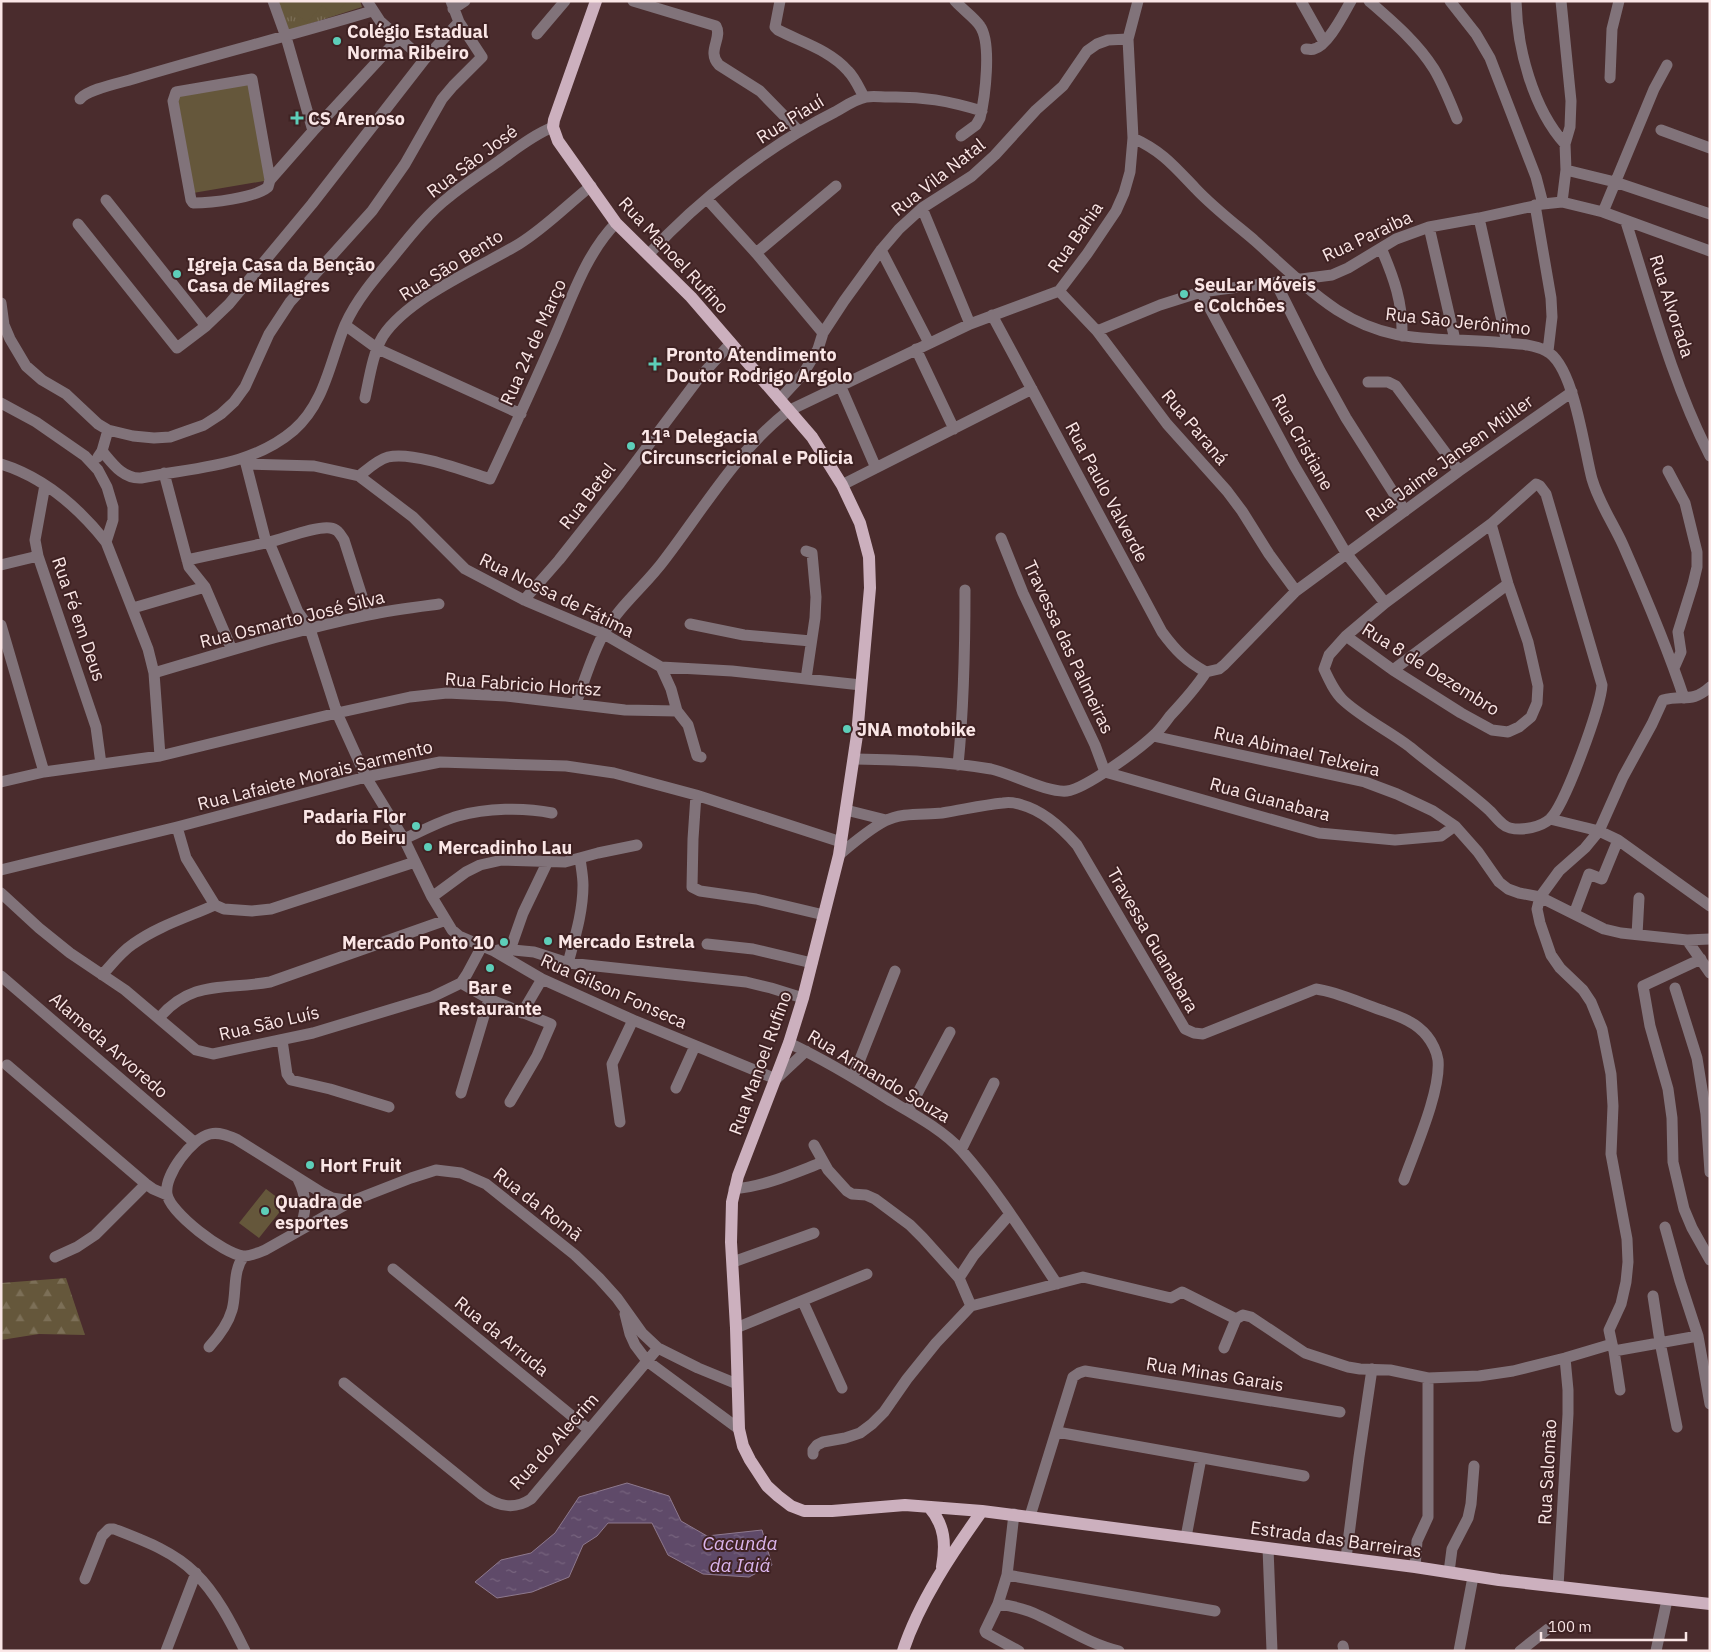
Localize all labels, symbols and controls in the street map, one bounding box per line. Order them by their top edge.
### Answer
place label: Colégio Estadual Norma Ribeiro [347,20,489,64]
marker: Colégio Estadual Norma Ribeiro [331,35,343,47]
street label: Rua Piauí [752,89,828,149]
place label: CS Arenoso [308,107,405,130]
marker: CS Arenoso [290,111,304,125]
street label: Rua Sâo José [422,119,522,203]
street label: Rua Vila Natal [886,133,990,221]
street label: Rua Manoel Rufino [614,192,734,318]
street label: Rua Bahia [1042,197,1108,277]
street label: Rua Paraiba [1318,205,1416,267]
street label: Rua São Bento [395,224,507,306]
street label: Rua Alvorada [1645,252,1700,361]
place label: Igreja Casa da Benção Casa de Milagres [187,253,375,297]
marker: Igreja Casa da Benção Casa de Milagres [171,268,183,280]
place label: SeuLar Móveis e Colchões [1194,273,1316,317]
street label: Rua 24 de Março [495,275,571,409]
marker: SeuLar Móveis e Colchões [1178,288,1190,300]
street label: Rua São Jerônimo [1384,302,1532,340]
place label: Pronto Atendimento Doutor Rodrigo Argolo [666,343,852,387]
marker: Pronto Atendimento Doutor Rodrigo Argolo [648,357,662,371]
street label: Rua Paraná [1157,384,1234,470]
street label: Rua Jaime Jansen Müller [1361,389,1538,527]
street label: Rua Cristiane [1267,390,1339,494]
street label: Rua Paulo Valverde [1060,418,1154,566]
place label: 11ª Delegacia Circunscricional e Policia [641,425,853,469]
marker: 11ª Delegacia Circunscricional e Policia [625,440,637,452]
street label: Rua Betel [554,458,620,534]
street label: Rua Nossa de Fátima [476,548,638,643]
street label: Rua Fé em Deus [47,554,111,684]
street label: Travessa das Palmeiras [1019,557,1119,737]
street label: Rua Osmarto José Silva [197,585,387,653]
street label: Rua 8 de Dezembro [1358,617,1504,721]
street label: Rua Fabricio Hortsz [444,667,602,701]
place label: JNA motobike [857,718,976,741]
street label: Rua Abimael Telxeira [1212,721,1383,781]
marker: JNA motobike [841,723,853,735]
street label: Rua Lafaiete Morais Sarmento [195,735,435,815]
street label: Rua Guanabara [1207,772,1333,826]
place label: Padaria Flor do Beiru [303,805,406,849]
marker: Padaria Flor do Beiru [410,820,422,832]
place label: Mercadinho Lau [438,836,572,859]
marker: Mercadinho Lau [422,841,434,853]
street label: Travessa Guanabara [1102,863,1204,1017]
place label: Mercado Estrela [558,930,695,953]
place label: Mercado Ponto 10 [342,931,494,954]
marker: Mercado Estrela [542,935,554,947]
marker: Mercado Ponto 10 [498,936,510,948]
street label: Rua Gilson Fonseca [537,948,691,1034]
marker: Bar e Restaurante [484,962,496,974]
place label: Bar e Restaurante [438,976,542,1020]
street label: Alameda Arvoredo [45,987,173,1103]
street label: Rua Manoel Rufino [723,988,797,1138]
street label: Rua São Luís [217,1000,321,1046]
street label: Rua Armando Souza [803,1024,955,1128]
place label: Hort Fruit [320,1154,402,1177]
marker: Hort Fruit [304,1159,316,1171]
street label: Rua da Romã [489,1162,587,1246]
place label: Quadra de esportes [275,1190,362,1234]
marker: Quadra de esportes [259,1205,271,1217]
street label: Rua da Arruda [450,1291,554,1381]
street label: Rua Minas Garais [1145,1352,1285,1396]
street label: Rua do Alecrim [504,1388,604,1494]
street label: Rua Salomão [1533,1418,1561,1526]
street label: Estrada das Barreiras [1249,1516,1423,1562]
water label: Cacunda da Iaiá [702,1531,778,1577]
scale bar [1541,1610,1686,1642]
text: 100 m [1548,1617,1592,1636]

